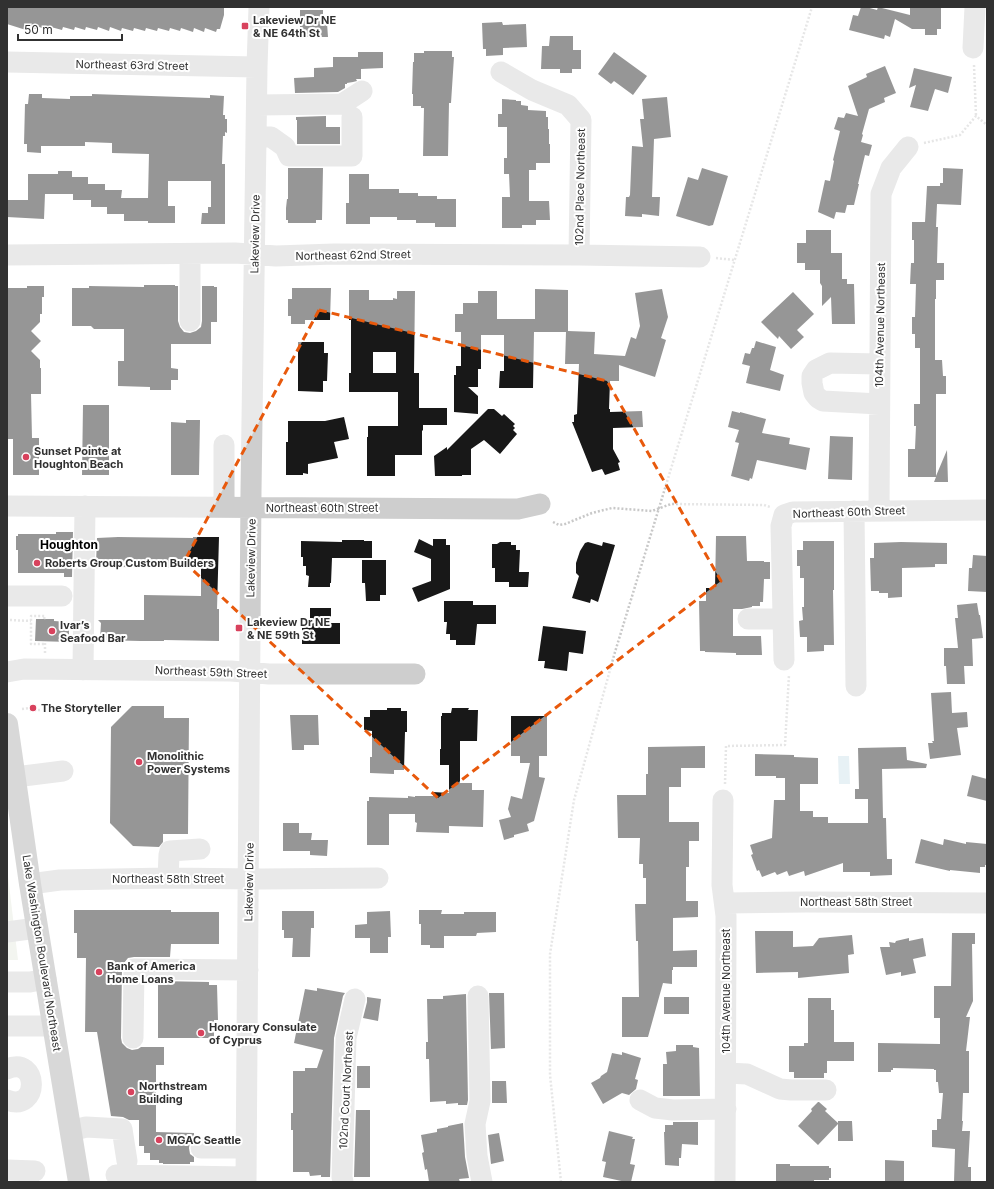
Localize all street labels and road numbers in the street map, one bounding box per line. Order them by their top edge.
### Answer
street label: Northeast 63rd Street [75,57,189,73]
street label: 102nd Place Northeast [572,128,588,246]
street label: Lakeview Drive [247,194,263,274]
street label: Northeast 62nd Street [295,247,411,263]
street label: 104th Avenue Northeast [872,262,888,388]
street label: Northeast 60th Street [266,501,379,515]
street label: Northeast 60th Street [792,503,906,521]
street label: Lakeview Drive [243,518,259,598]
street label: Northeast 59th Street [155,663,268,681]
street label: Lakeview Drive [241,842,257,922]
street label: Lake Washington Boulevard Northeast [20,854,65,1053]
street label: Northeast 58th Street [112,872,225,886]
street label: Northeast 58th Street [800,895,913,909]
street label: 104th Avenue Northeast [719,928,733,1053]
street label: 102nd Court Northeast [336,1030,356,1149]

